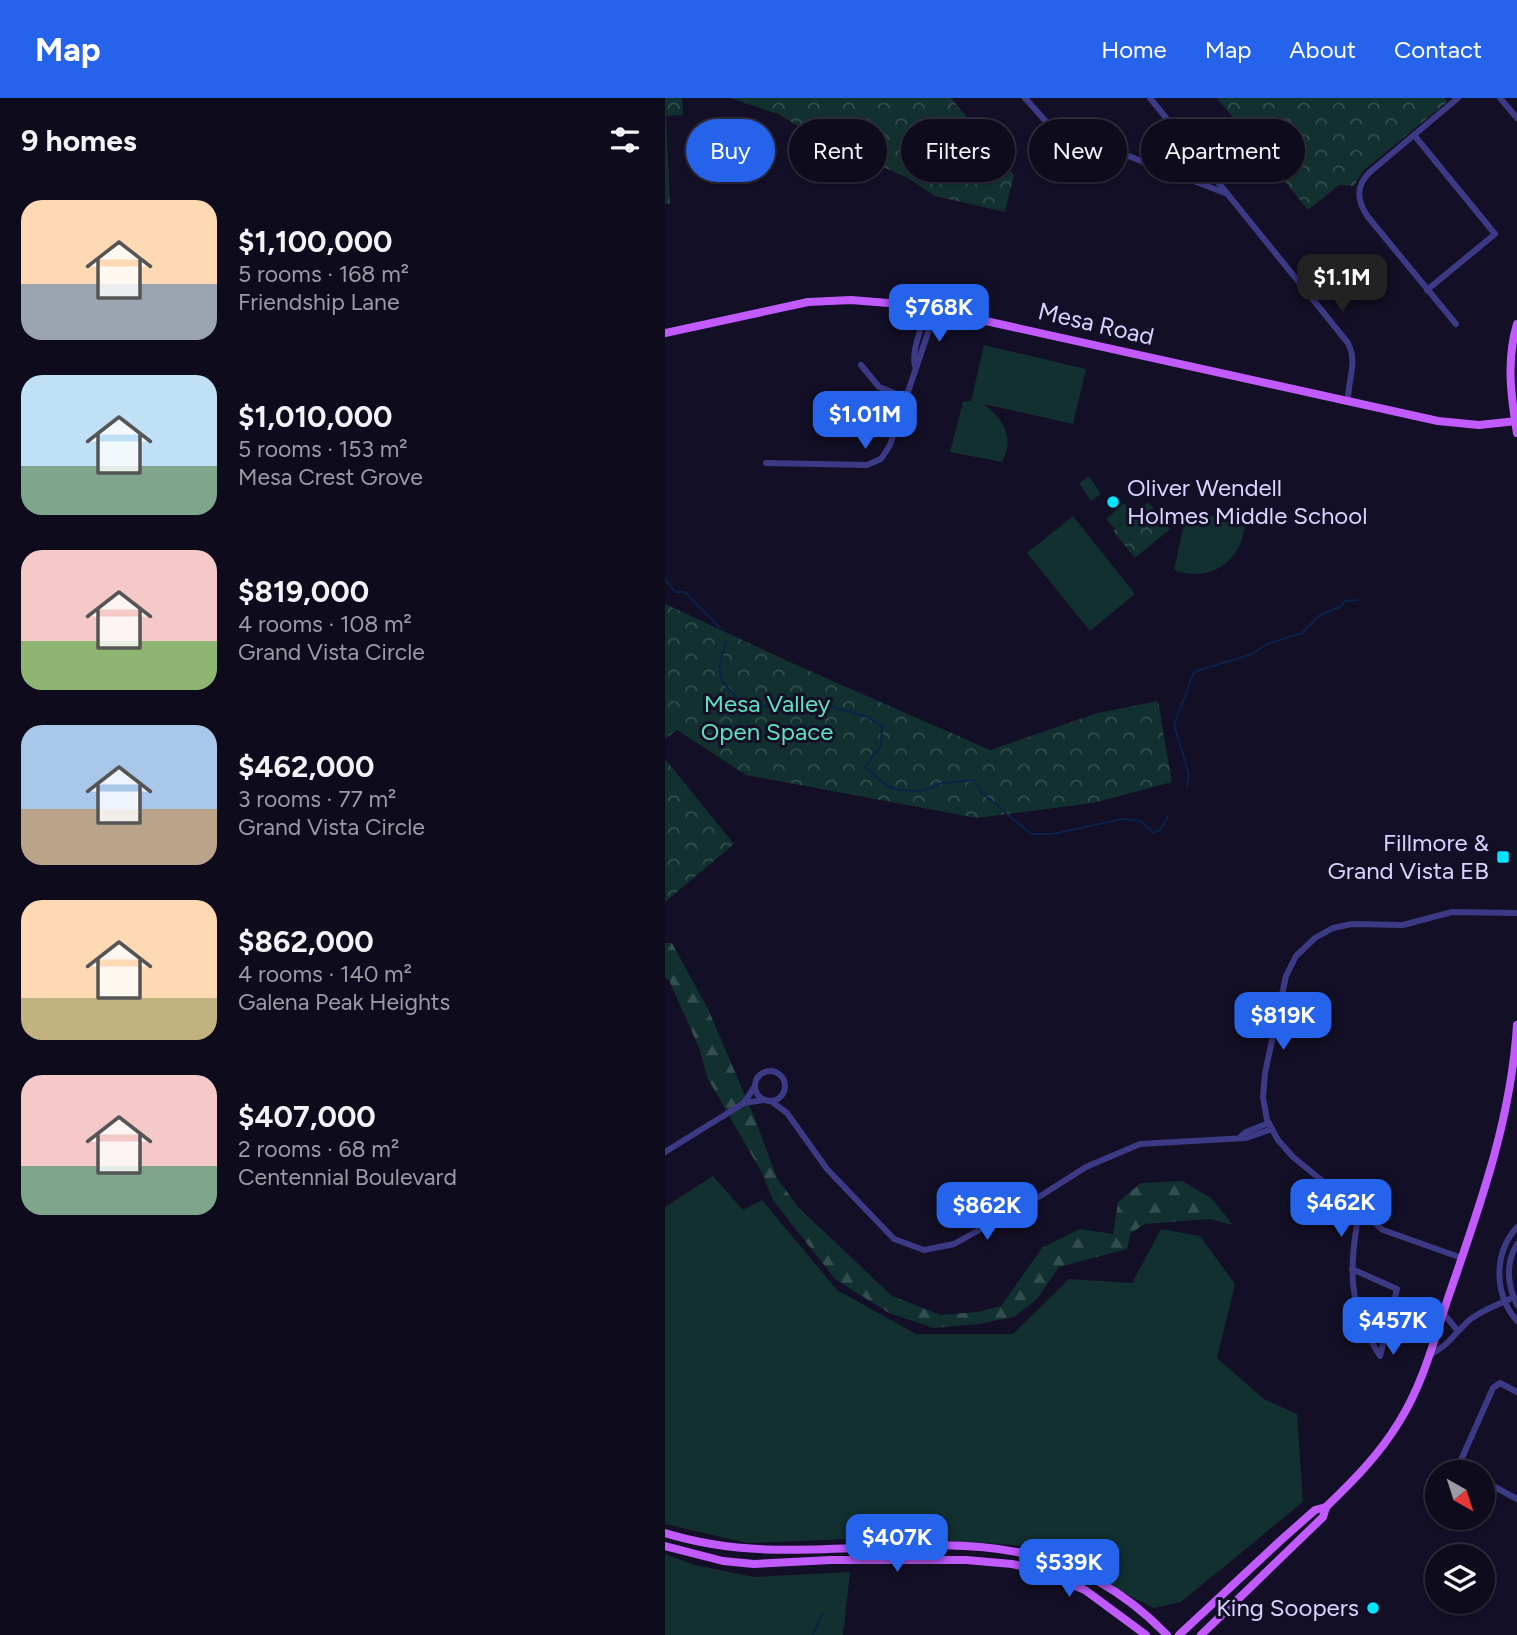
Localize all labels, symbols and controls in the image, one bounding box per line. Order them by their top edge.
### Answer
text: Map [35,30,101,69]
text: Home [1101,35,1167,64]
text: Map [1205,35,1251,64]
text: About [1289,35,1356,64]
text: Contact [1394,35,1482,64]
chip: Buy [686,119,775,182]
chip: Rent [789,119,887,182]
chip: Filters [901,119,1015,182]
chip: New [1029,119,1127,182]
chip: Apartment [1141,119,1305,182]
icon: filters [606,121,644,159]
text: 9 homes [21,122,137,159]
text: $1,100,000 [238,223,393,260]
icon: home [77,228,161,312]
pin: $1.1M [1293,254,1391,314]
text: 5 rooms · 168 m² [238,260,409,288]
text: $1.1M [1313,263,1371,291]
pin: $768K [890,285,988,344]
text: Friendship Lane [238,288,399,316]
text: $768K [905,293,973,321]
street label: Mesa Road [1035,296,1157,351]
pin: $1.01M [808,392,922,451]
text: $1,010,000 [238,398,393,435]
text: $1.01M [829,400,901,428]
icon: home [77,403,161,487]
text: 5 rooms · 153 m² [238,435,408,463]
text: Mesa Crest Grove [238,463,423,491]
place label: Oliver Wendell Holmes Middle School [1127,473,1367,530]
marker: Oliver Wendell Holmes Middle School [1105,494,1121,510]
text: $819,000 [238,573,369,610]
icon: home [77,578,161,662]
text: 4 rooms · 108 m² [238,610,412,638]
text: Grand Vista Circle [238,638,425,666]
park label: Mesa Valley Open Space [701,689,833,746]
text: $462,000 [238,748,374,785]
icon: home [77,753,161,837]
text: 3 rooms · 77 m² [238,785,396,813]
text: Grand Vista Circle [238,813,425,841]
place label: Fillmore & Grand Vista EB [1328,828,1490,885]
marker: Fillmore & Grand Vista EB [1495,849,1511,865]
text: $862,000 [238,923,374,960]
icon: home [77,928,161,1012]
text: 4 rooms · 140 m² [238,960,412,988]
text: Galena Peak Heights [238,988,450,1016]
pin: $819K [1234,992,1332,1052]
text: $819K [1250,1001,1316,1029]
text: $407,000 [238,1098,376,1135]
icon: home [77,1103,161,1187]
text: 2 rooms · 68 m² [238,1135,399,1163]
text: Centennial Boulevard [238,1163,457,1191]
pin: $462K [1292,1180,1390,1239]
pin: $862K [938,1182,1036,1242]
text: $462K [1306,1188,1376,1216]
text: $862K [953,1191,1021,1219]
pin: $457K [1344,1298,1442,1357]
text: $457K [1359,1306,1427,1334]
north arrow [1425,1460,1495,1530]
map controls [1425,1460,1495,1614]
pin: $407K [848,1514,946,1574]
text: $407K [862,1523,932,1551]
pin: $539K [1020,1540,1118,1599]
button: layers [1425,1544,1495,1614]
text: $539K [1035,1548,1103,1576]
place label: King Soopers [1216,1593,1359,1622]
marker: King Soopers [1365,1600,1381,1616]

